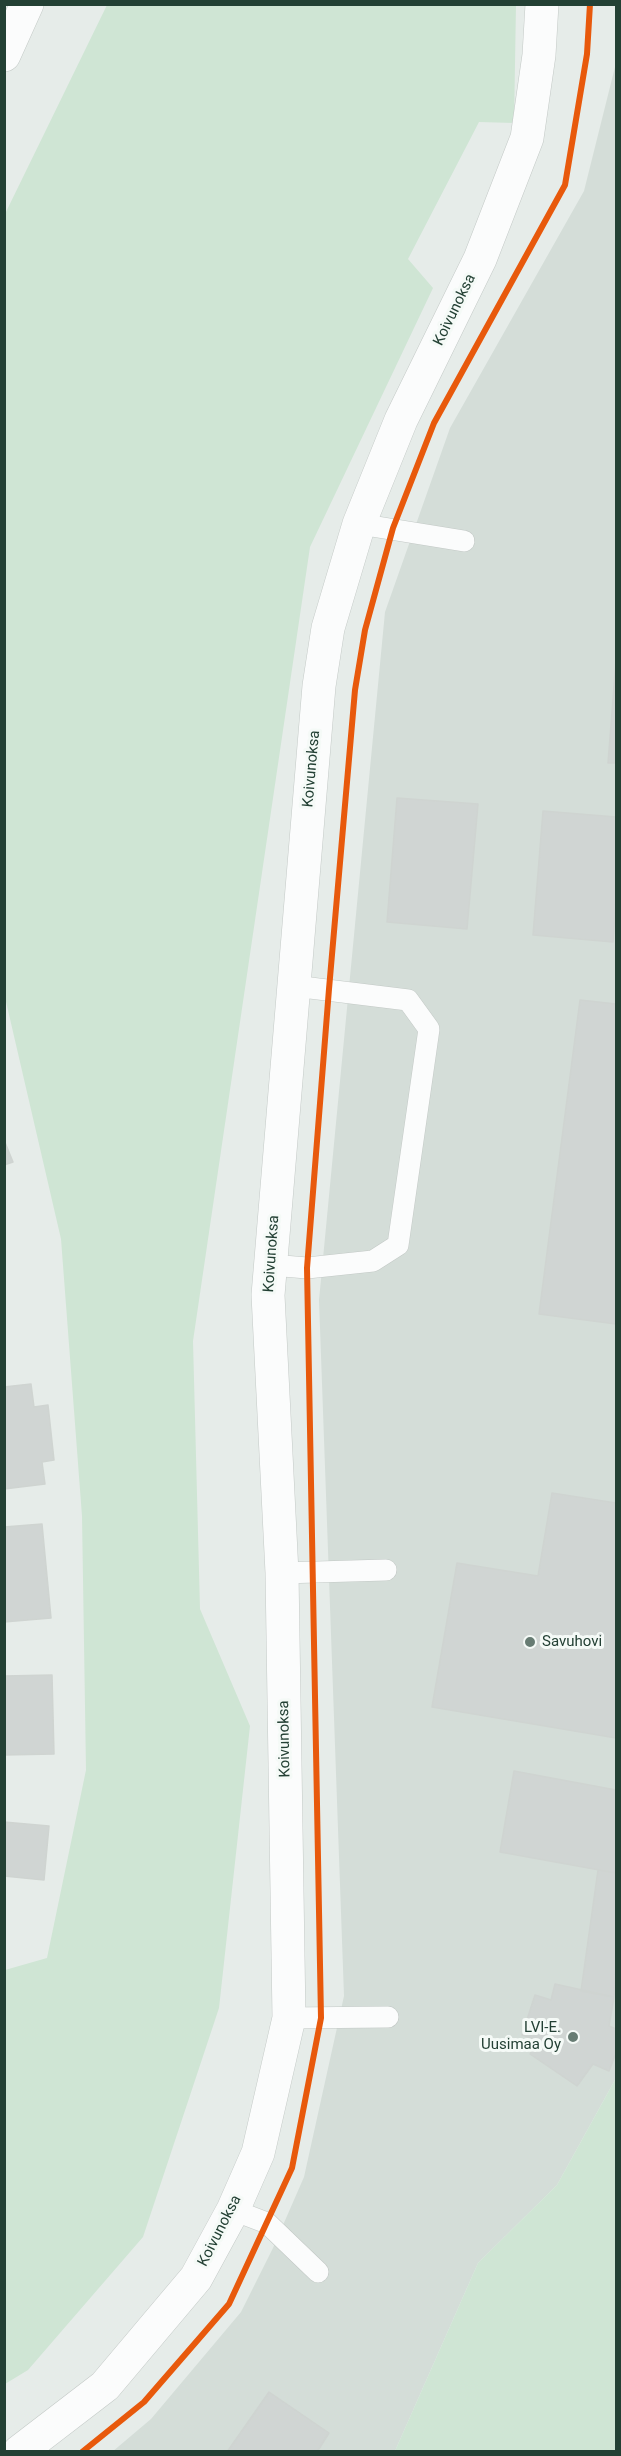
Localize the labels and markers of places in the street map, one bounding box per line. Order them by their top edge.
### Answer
place label: Savuhovi [542,1633,602,1651]
marker: Savuhovi [523,1635,537,1649]
place label: LVI-E. Uusimaa Oy [481,2019,561,2054]
marker: LVI-E. Uusimaa Oy [566,2030,580,2044]

